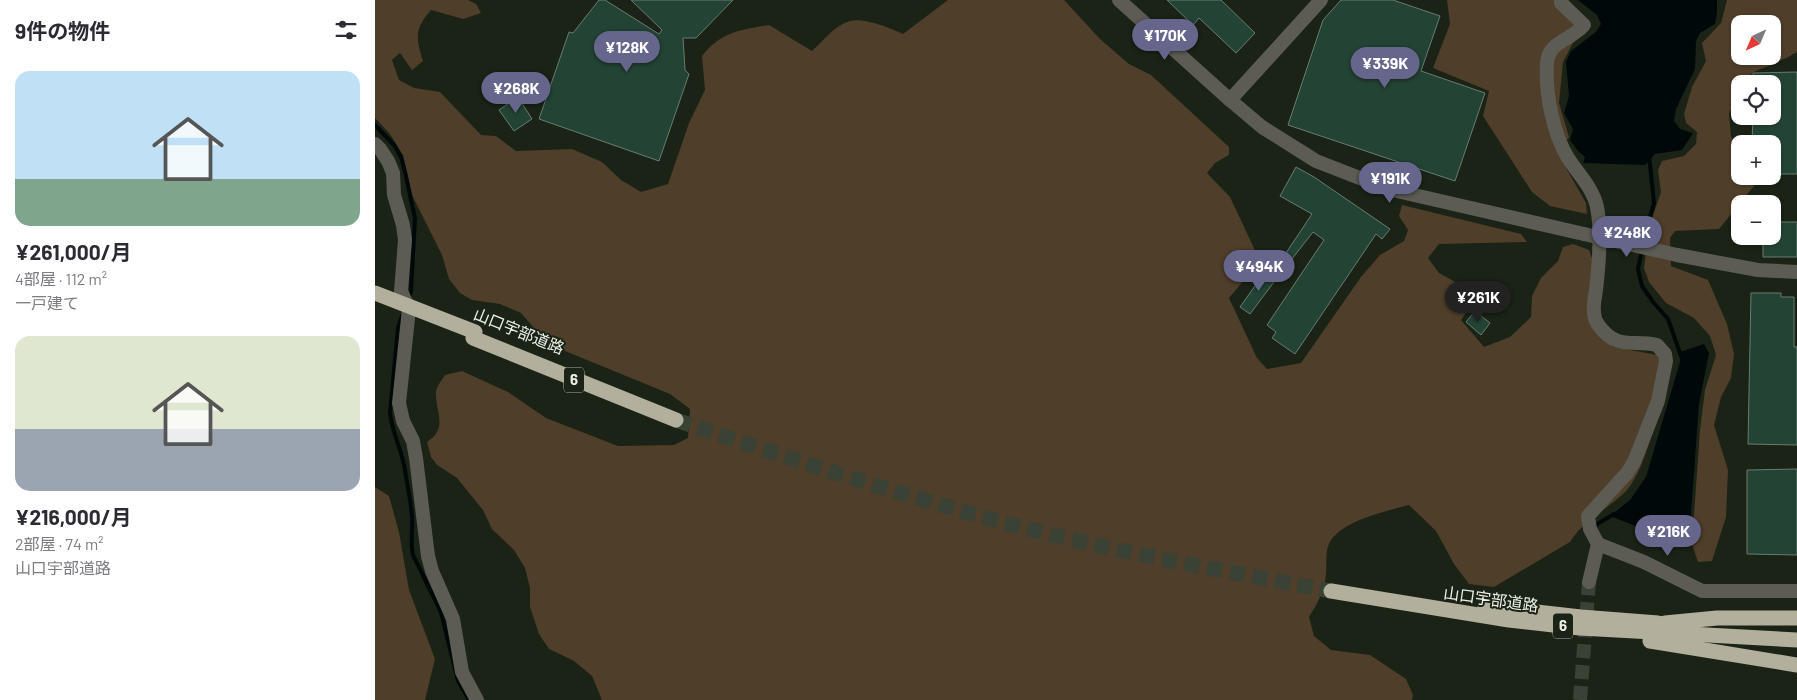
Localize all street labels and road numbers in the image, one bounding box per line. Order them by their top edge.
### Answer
street label: 山口宇部道路 [471,304,567,357]
road number: 6 [564,368,584,392]
street label: 山口宇部道路 [1442,582,1540,615]
road number: 6 [1553,614,1573,638]

